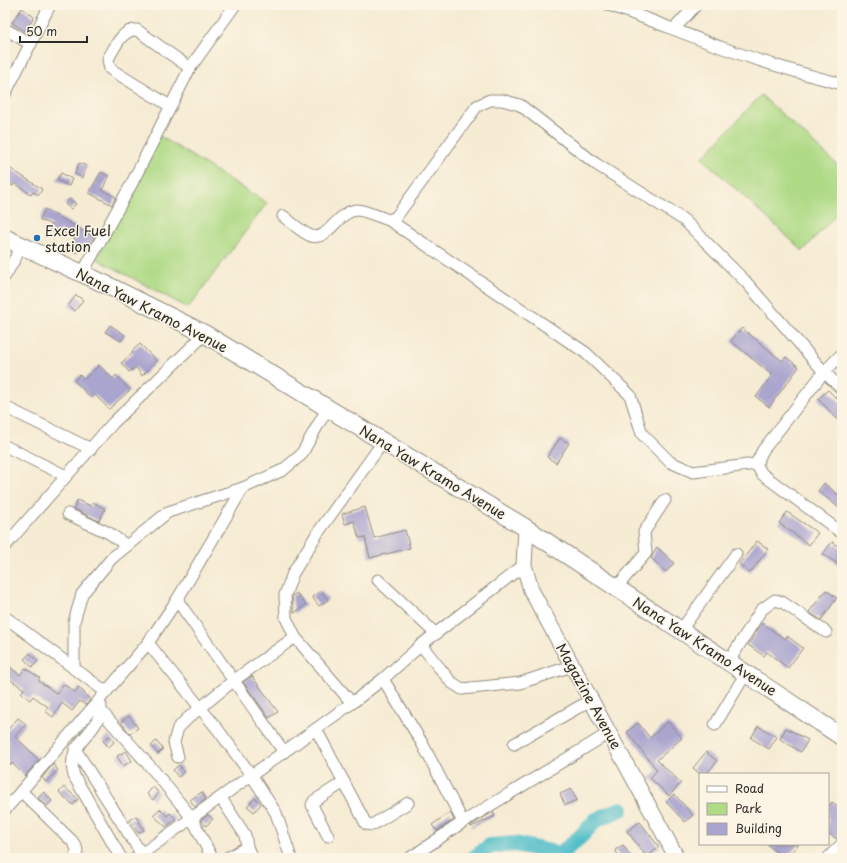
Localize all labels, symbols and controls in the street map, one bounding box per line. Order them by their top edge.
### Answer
scale bar [20,18,87,44]
text: 50 m [26,22,57,40]
place label: Excel Fuel station [45,220,111,257]
marker: Excel Fuel station [32,233,42,243]
street label: Nana Yaw Kramo Avenue [72,263,232,358]
street label: Nana Yaw Kramo Avenue [356,420,511,524]
street label: Nana Yaw Kramo Avenue [629,591,781,701]
street label: Magazine Avenue [551,639,627,753]
legend [699,773,829,845]
text: Road [735,779,764,797]
text: Park [735,799,762,817]
text: Building [735,819,782,837]

